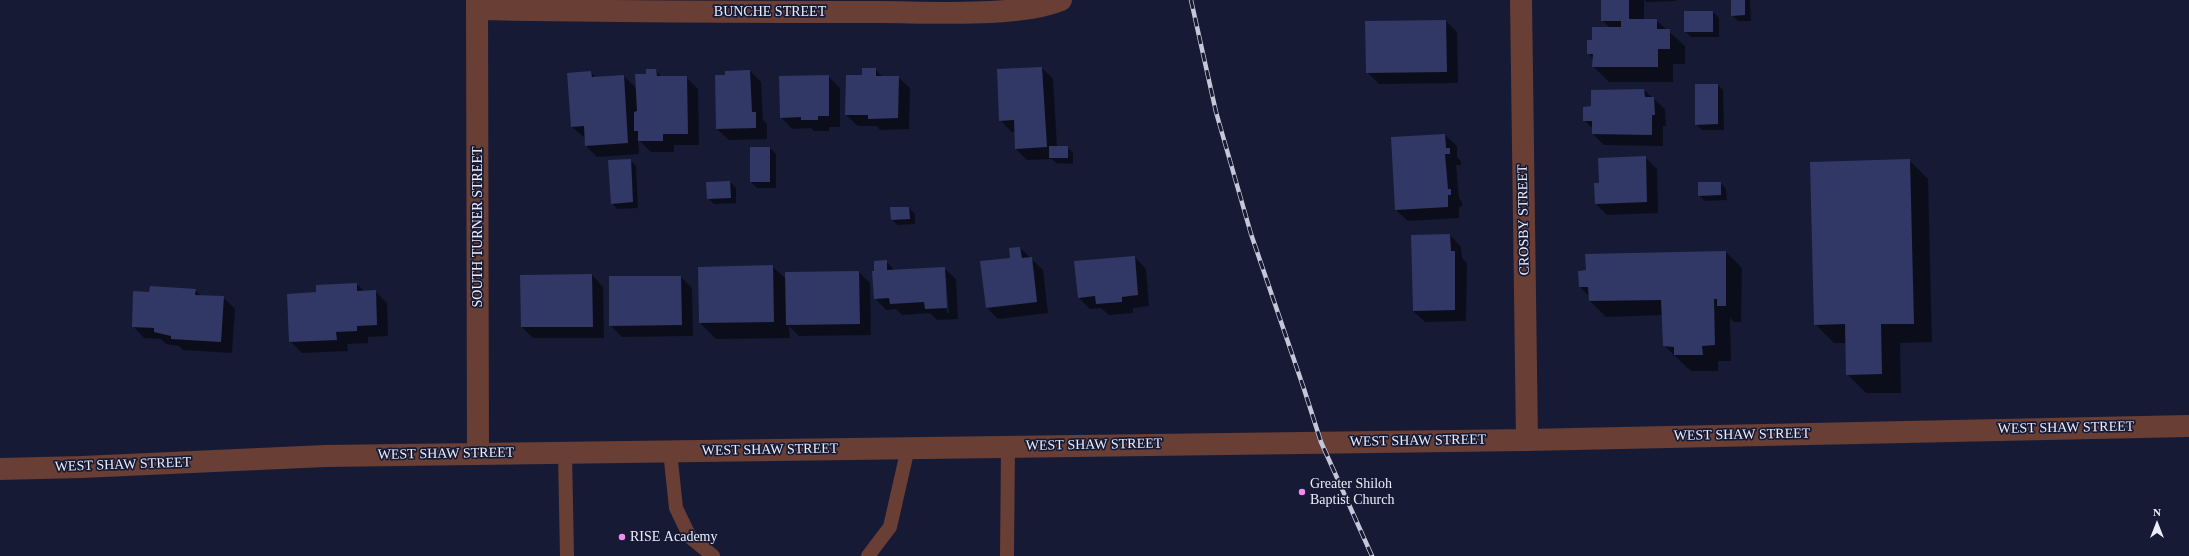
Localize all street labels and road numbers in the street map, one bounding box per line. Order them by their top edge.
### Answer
street label: BUNCHE STREET [714,4,826,20]
street label: SOUTH TURNER STREET [470,146,486,308]
street label: CROSBY STREET [1515,164,1533,276]
street label: WEST SHAW STREET [1998,418,2134,438]
street label: WEST SHAW STREET [1674,425,1810,445]
street label: WEST SHAW STREET [1350,431,1486,451]
street label: WEST SHAW STREET [1026,435,1162,455]
street label: WEST SHAW STREET [702,440,838,460]
street label: WEST SHAW STREET [378,444,514,464]
street label: WEST SHAW STREET [54,454,192,476]

